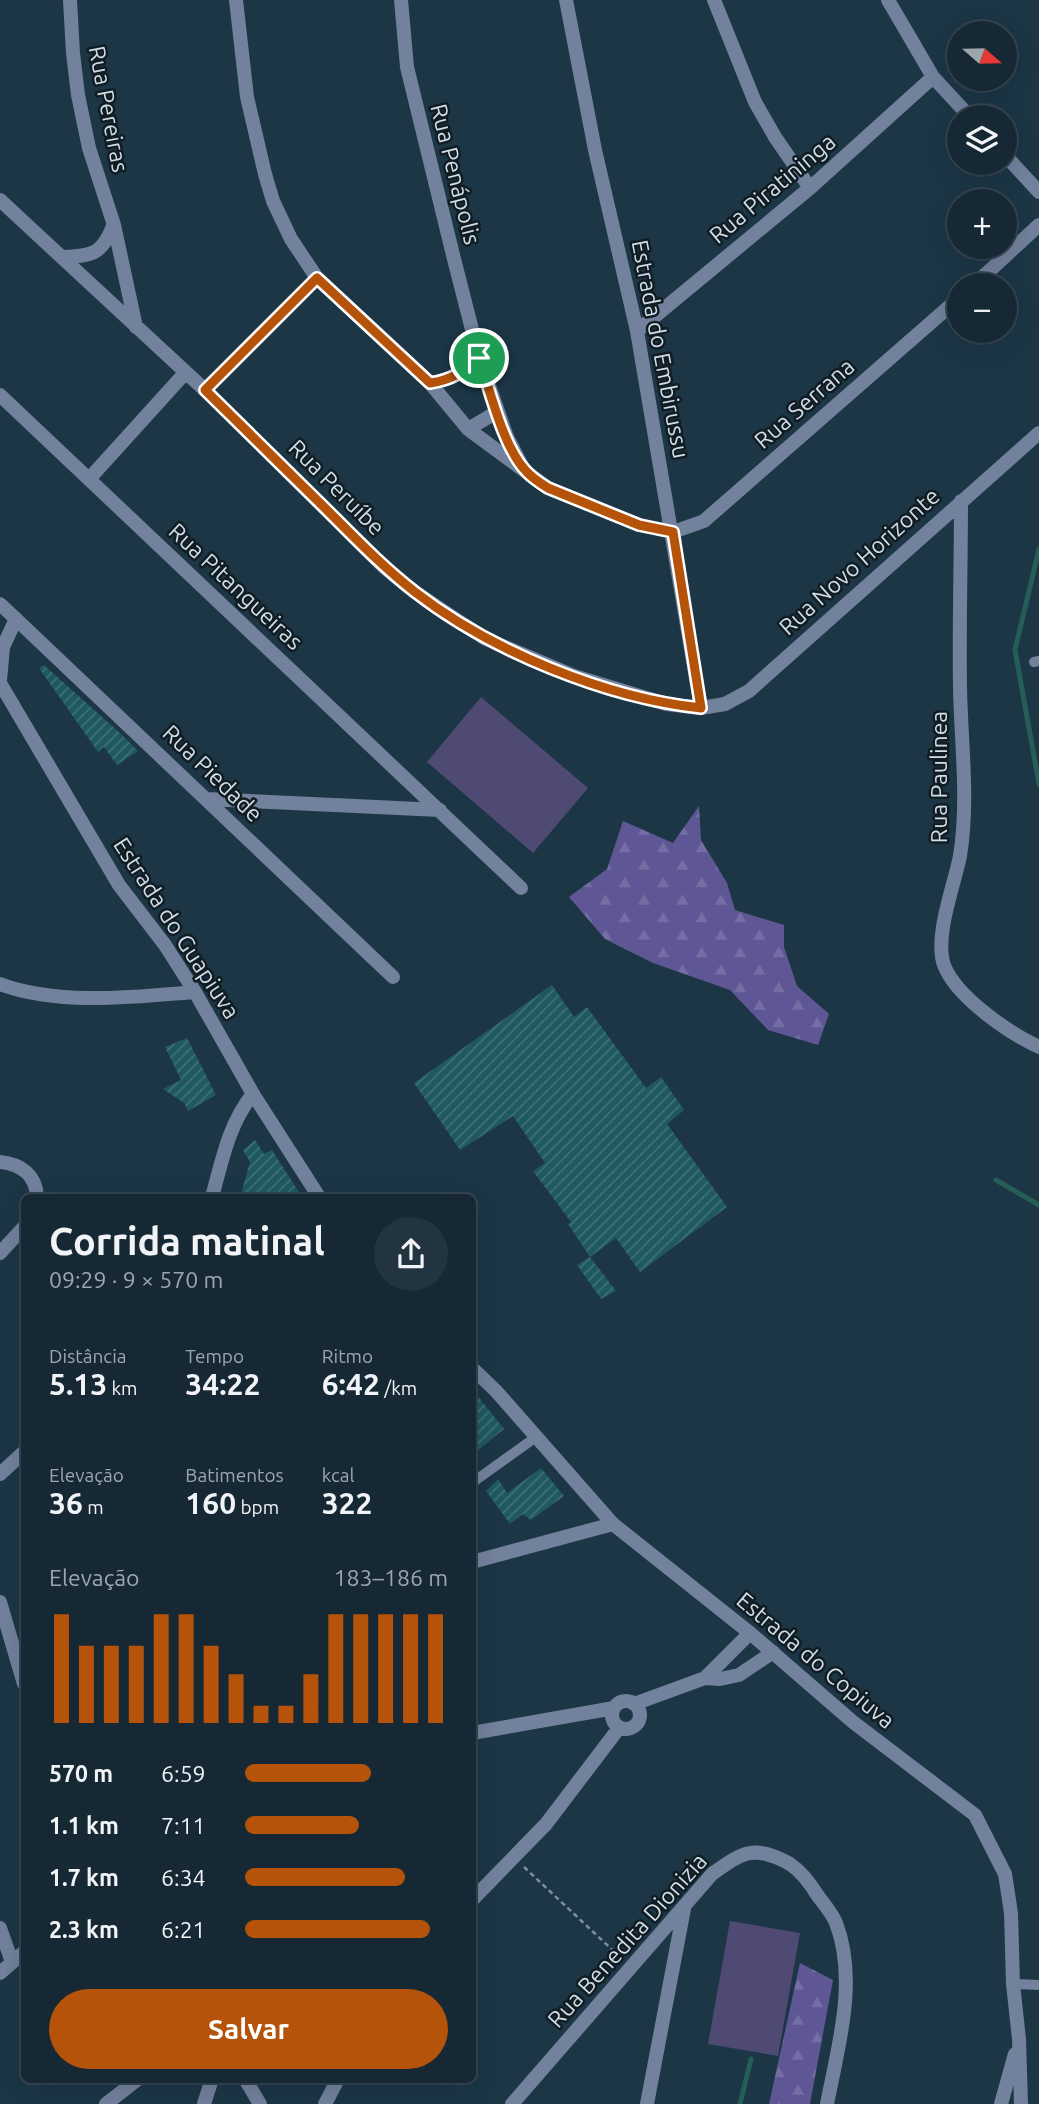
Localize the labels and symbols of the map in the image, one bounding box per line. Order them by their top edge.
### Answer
north arrow [947,21,1017,91]
street label: Rua Pereiras [85,44,133,174]
street label: Rua Penápolis [426,101,486,247]
street label: Rua Piratininga [704,128,840,248]
street label: Estrada do Embirussu [628,238,694,460]
pin [449,328,509,388]
street label: Rua Serrana [749,353,859,453]
street label: Rua Peruíbe [284,434,390,540]
street label: Rua Novo Horizonte [774,483,944,639]
street label: Rua Pitangueiras [164,518,308,654]
street label: Rua Paulinea [926,711,951,843]
street label: Rua Piedade [158,720,268,826]
street label: Estrada do Guapiuva [109,833,245,1023]
street label: Estrada do Copiuva [732,1587,900,1733]
street label: Rua Benedita Dionizia [542,1848,712,2032]

